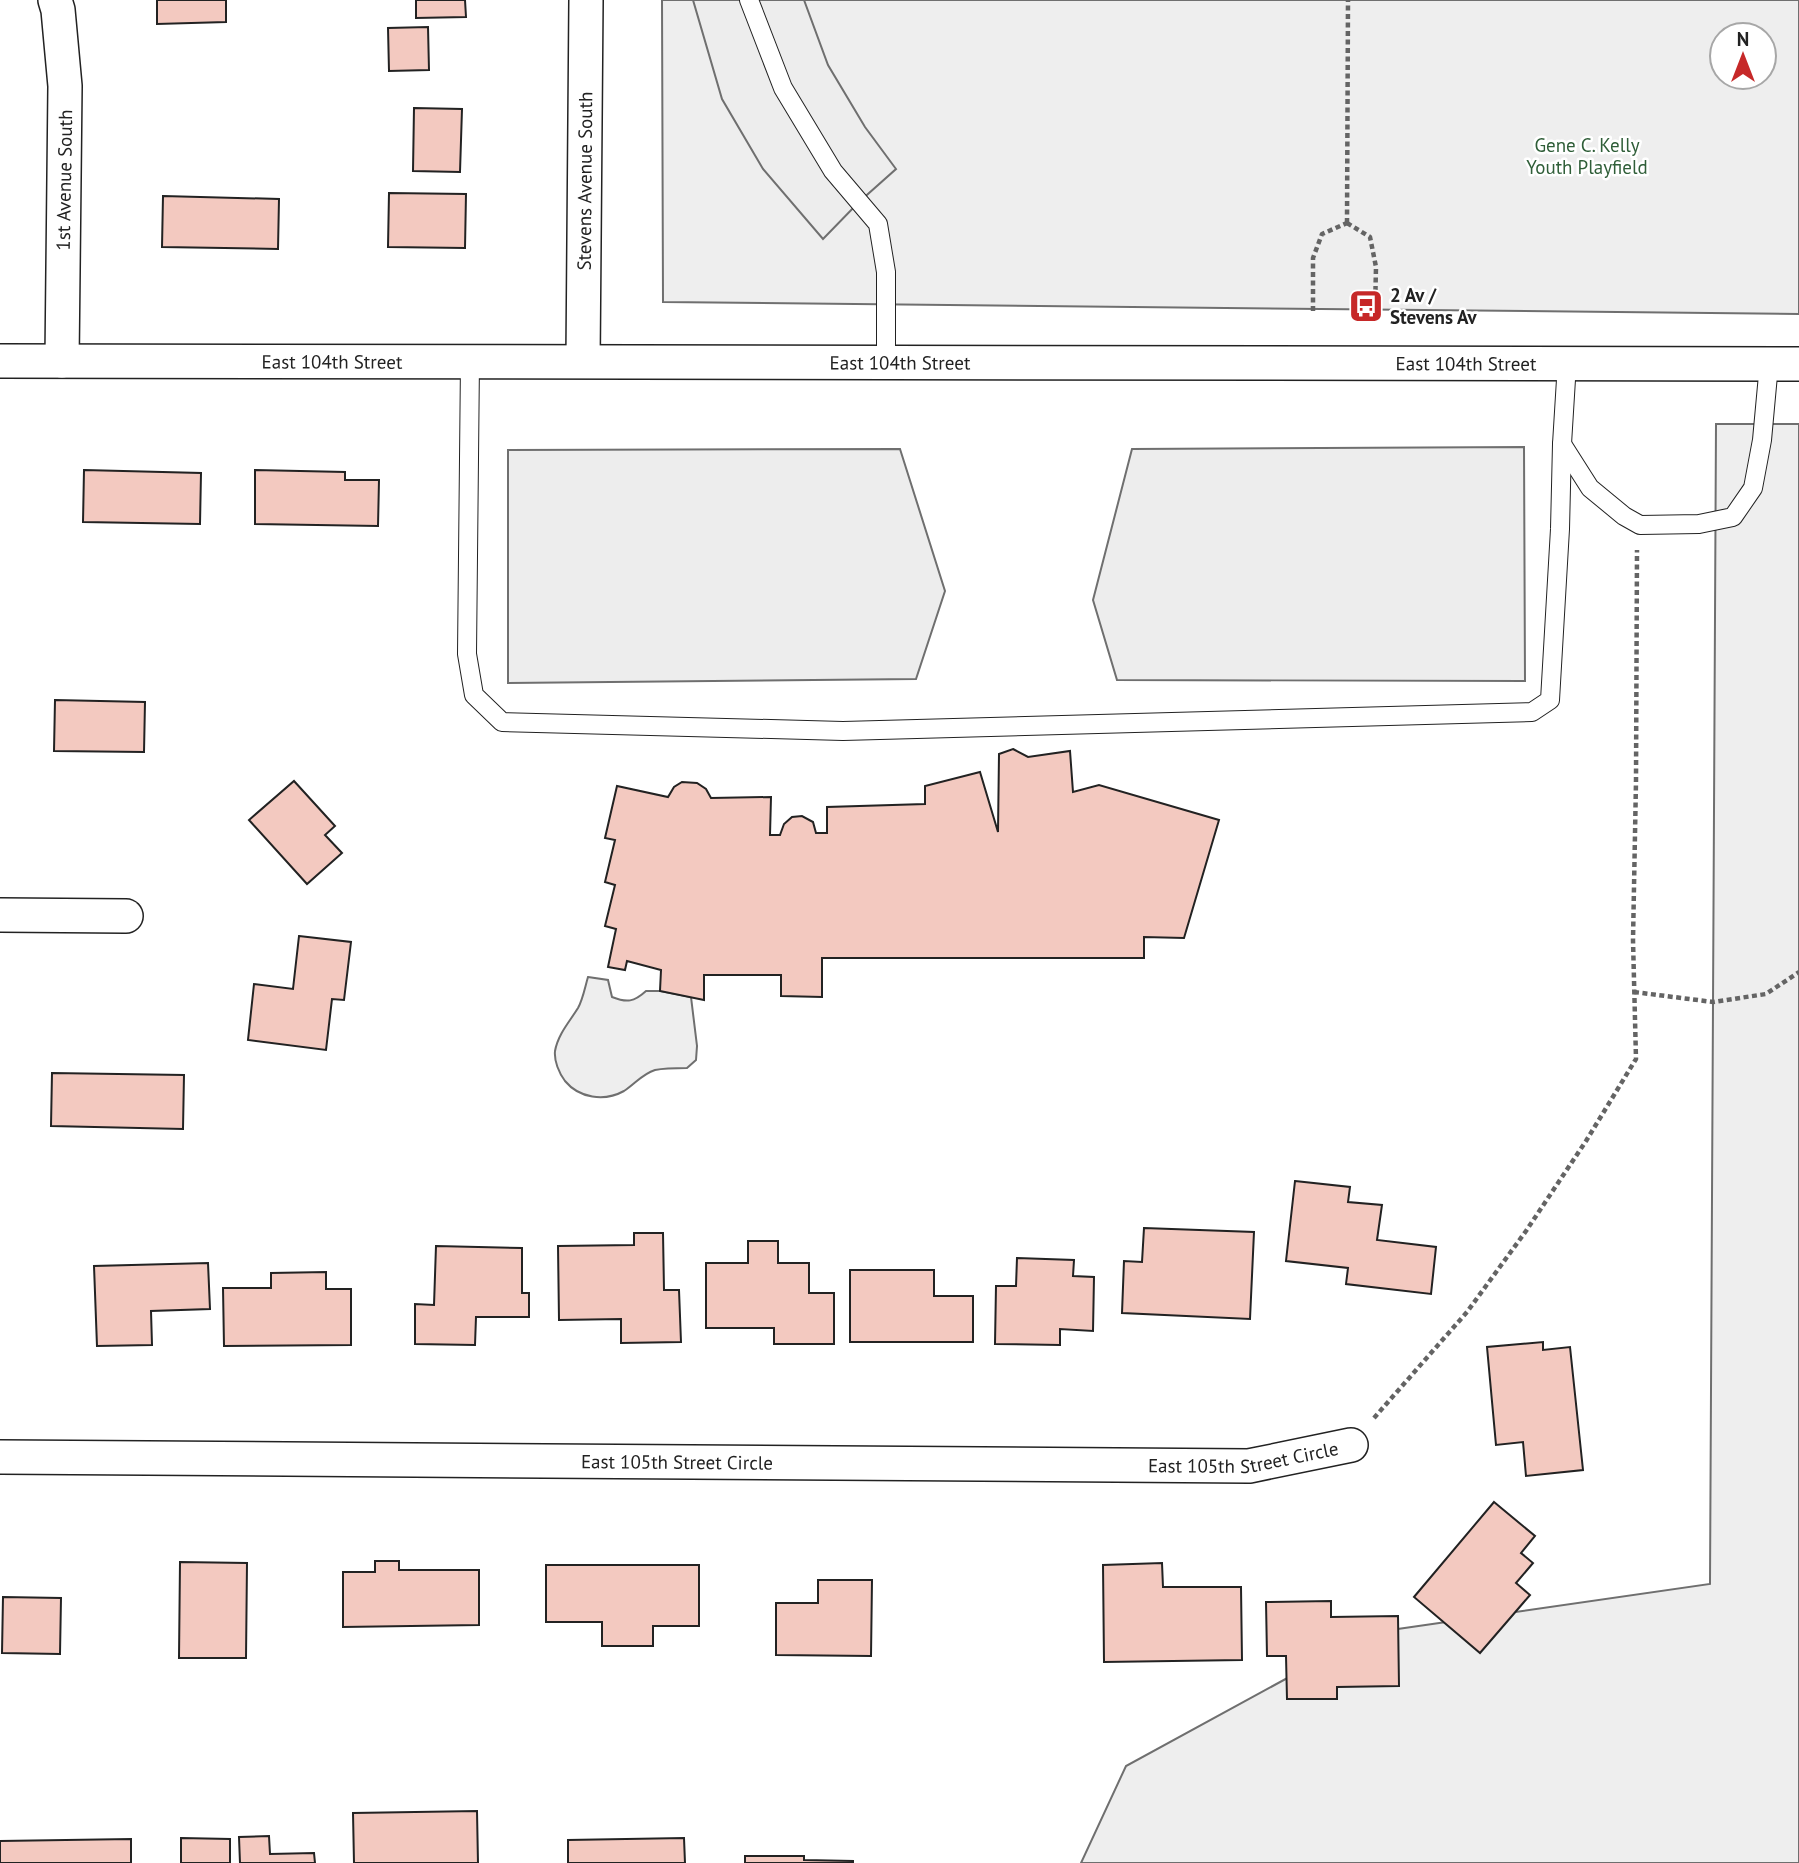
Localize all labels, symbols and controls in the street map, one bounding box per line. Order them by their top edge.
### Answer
north arrow [1708,21,1778,91]
text: N [1737,27,1749,51]
street label: Stevens Avenue South [572,91,597,271]
street label: 1st Avenue South [51,109,77,251]
park label: Gene C. Kelly Youth Playfield [1526,133,1648,179]
place label: 2 Av / Stevens Av [1390,283,1477,329]
bus stop icon: 2 Av / Stevens Av [1347,287,1385,325]
street label: East 104th Street [262,349,403,374]
street label: East 104th Street [830,350,971,375]
street label: East 104th Street [1396,351,1537,376]
street label: East 105th Street Circle [1148,1436,1341,1478]
street label: East 105th Street Circle [581,1449,773,1475]

